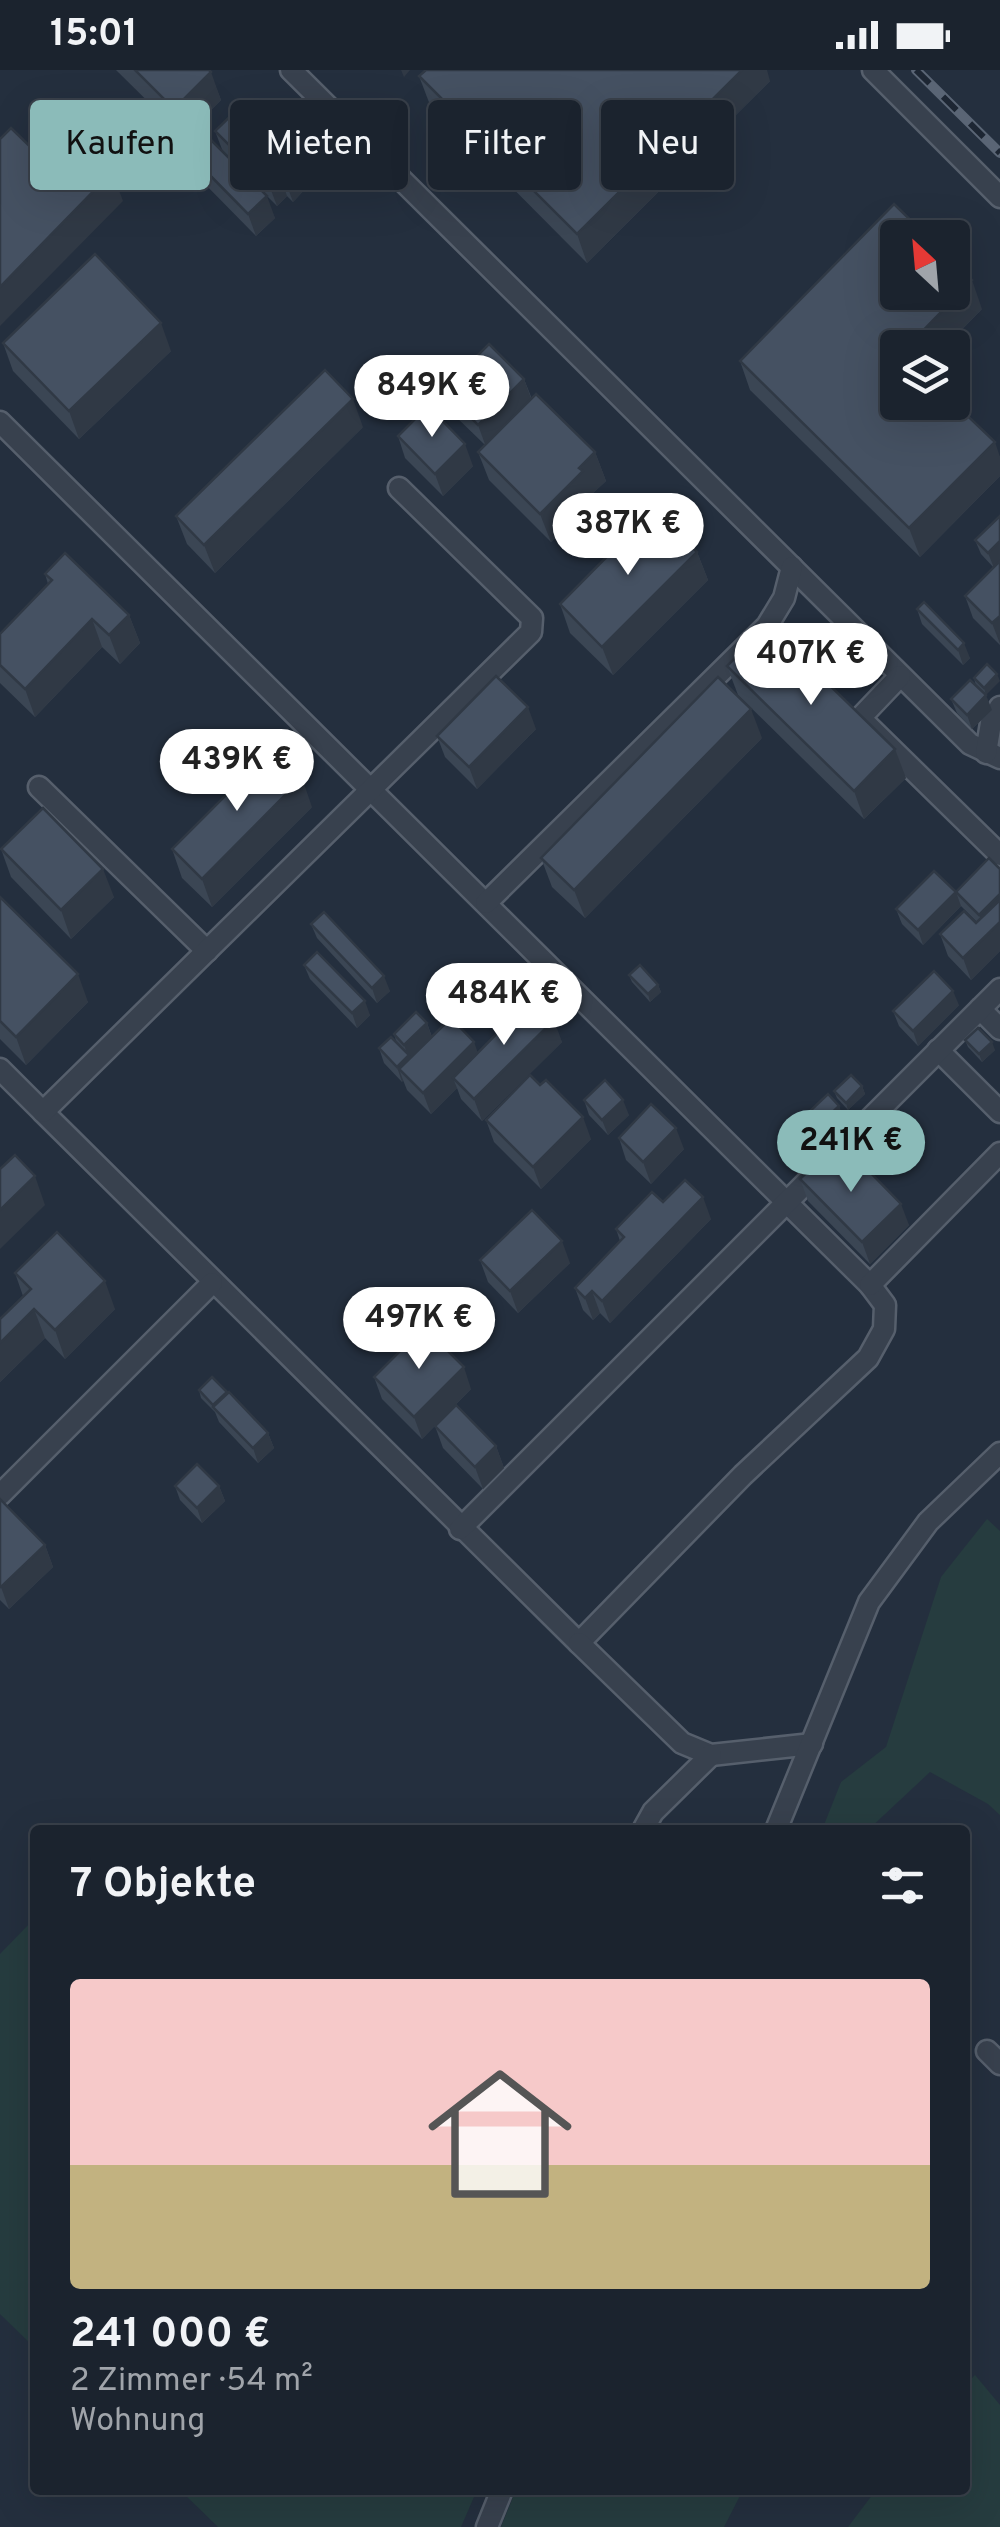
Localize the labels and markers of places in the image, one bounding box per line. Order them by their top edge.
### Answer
pin: 849K € [351,355,513,440]
pin: 387K € [547,493,709,578]
pin: 407K € [730,623,892,708]
pin: 439K € [156,729,318,814]
pin: 484K € [423,963,585,1048]
pin: 241K € [770,1110,932,1195]
pin: 497K € [338,1287,500,1372]

